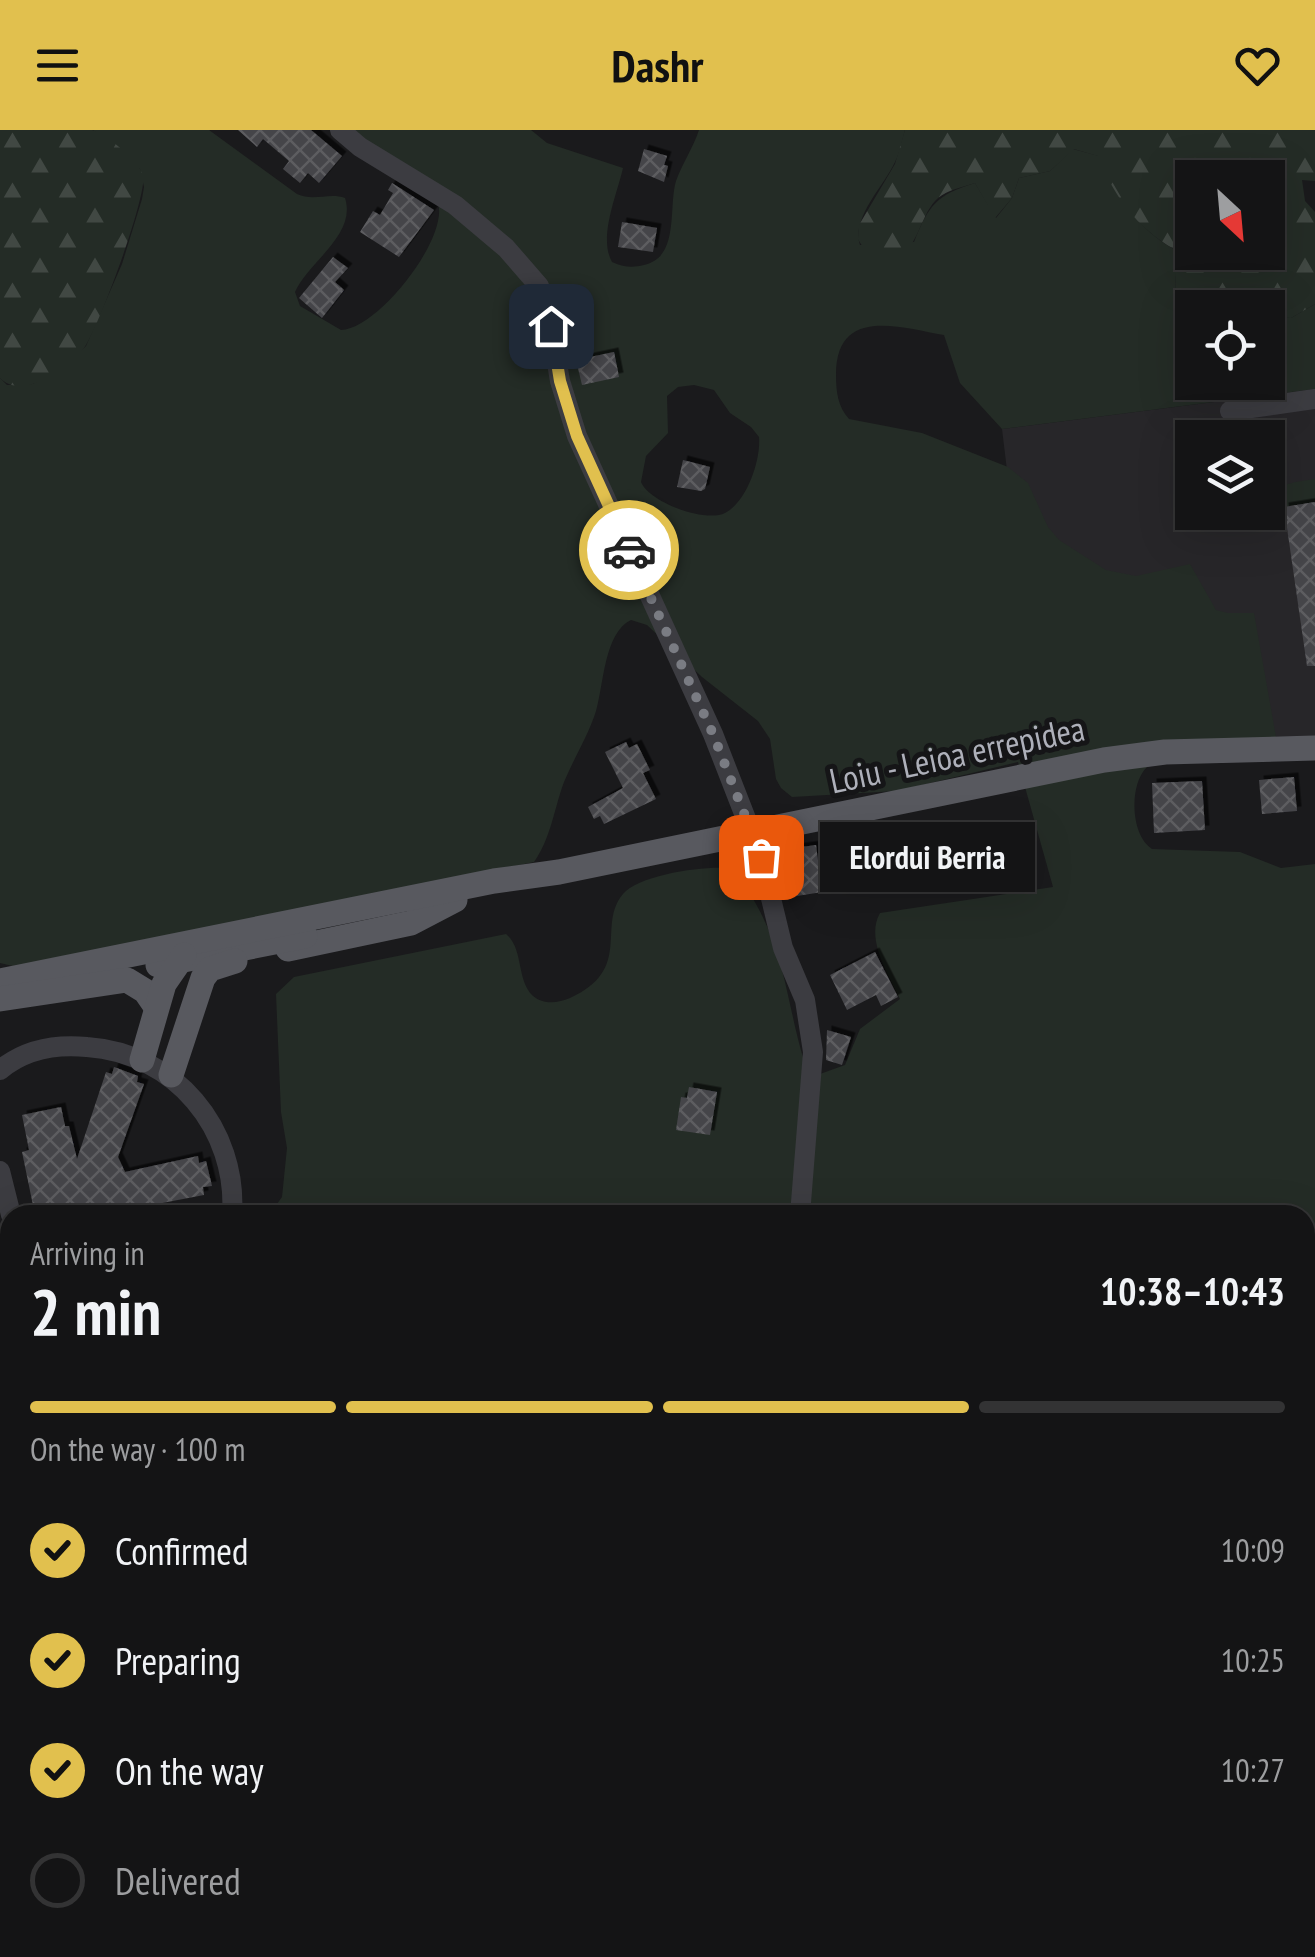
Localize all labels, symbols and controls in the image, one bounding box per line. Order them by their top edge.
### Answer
text: Dashr [612,36,703,94]
icon: menu [30,38,85,93]
icon: heart [1230,38,1285,93]
north arrow [1175,160,1285,270]
map controls [1175,160,1285,530]
pin [509,284,594,369]
button: locate [1175,290,1285,400]
icon: home [524,299,579,354]
button: layers [1175,420,1285,530]
courier [579,500,679,600]
icon: car [602,523,657,578]
street label: Loiu - Leioa errepidea [825,705,1089,803]
pin [719,815,804,900]
callout: Elordui Berria [821,822,1036,892]
icon: bag [734,830,789,885]
text: Elordui Berria [850,836,1005,878]
text: Arriving in [30,1232,145,1274]
text: 10:38–10:43 [1100,1266,1285,1315]
text: 2 min [30,1269,161,1353]
text: On the way · 100 m [30,1428,245,1470]
icon: check [30,1523,85,1578]
text: Confirmed [115,1526,248,1575]
text: 10:09 [1221,1529,1285,1571]
icon: check [30,1633,85,1688]
text: Preparing [115,1636,241,1685]
text: 10:25 [1221,1639,1285,1681]
icon: check [30,1743,85,1798]
text: On the way [115,1746,263,1795]
text: 10:27 [1221,1749,1285,1791]
text: Delivered [115,1856,241,1905]

